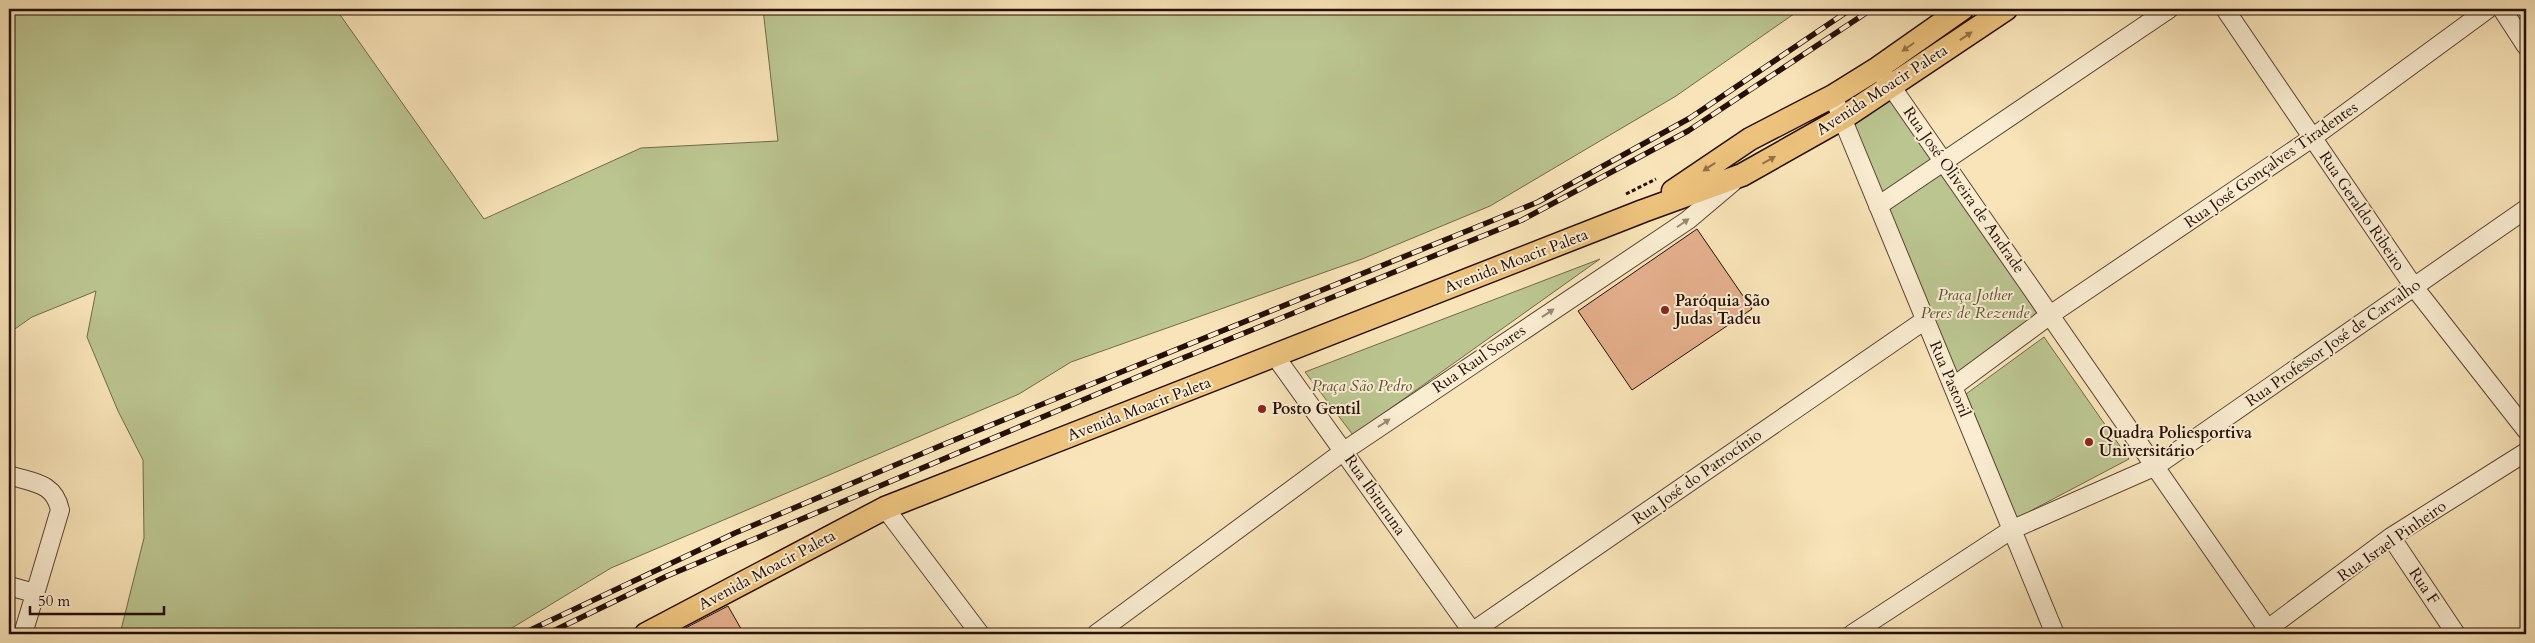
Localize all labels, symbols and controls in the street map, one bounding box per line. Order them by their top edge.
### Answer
one-way arrow [1959,31,1972,41]
street label: Avenida Moacir Paleta [1812,39,1952,141]
one-way arrow [1901,42,1915,52]
street label: Rua José Gonçalves Tiradentes [2180,97,2362,233]
street label: Rua José Oliveira de Andrade [1898,102,2030,278]
street label: Rua Geraldo Ribeiro [2314,147,2410,275]
one-way arrow [1763,155,1776,164]
one-way arrow [1702,162,1715,172]
one-way arrow [1676,218,1690,228]
street label: Avenida Moacir Paleta [1441,223,1591,299]
street label: Rua Professor José de Carvalho [2241,274,2425,412]
park label: Praça Jother Peres de Rezende [1921,284,2030,324]
place label: Paróquia São Judas Tadeu [1673,290,1770,330]
marker: Paróquia São Judas Tadeu [1659,304,1671,316]
one-way arrow [1541,308,1555,318]
street label: Rua Raul Soares [1428,320,1530,398]
street label: Rua Pastoril [1924,337,1976,421]
street label: Avenida Moacir Paleta [1064,371,1214,447]
park label: Praça São Pedro [1312,375,1413,397]
place label: Posto Gentil [1272,398,1361,420]
marker: Posto Gentil [1256,403,1268,415]
one-way arrow [1378,418,1391,428]
place label: Quadra Poliesportiva Universitário [2099,422,2252,462]
street label: Rua José do Patrocínio [1628,424,1766,530]
marker: Quadra Poliesportiva Universitário [2083,436,2095,448]
street label: Rua Ibituruna [1339,450,1411,540]
street label: Rua Israel Pinheiro [2333,495,2451,587]
street label: Avenida Moacir Paleta [695,524,839,615]
street label: Rua F [2404,563,2444,609]
scale bar [30,583,164,615]
text: 50 m [38,591,70,611]

